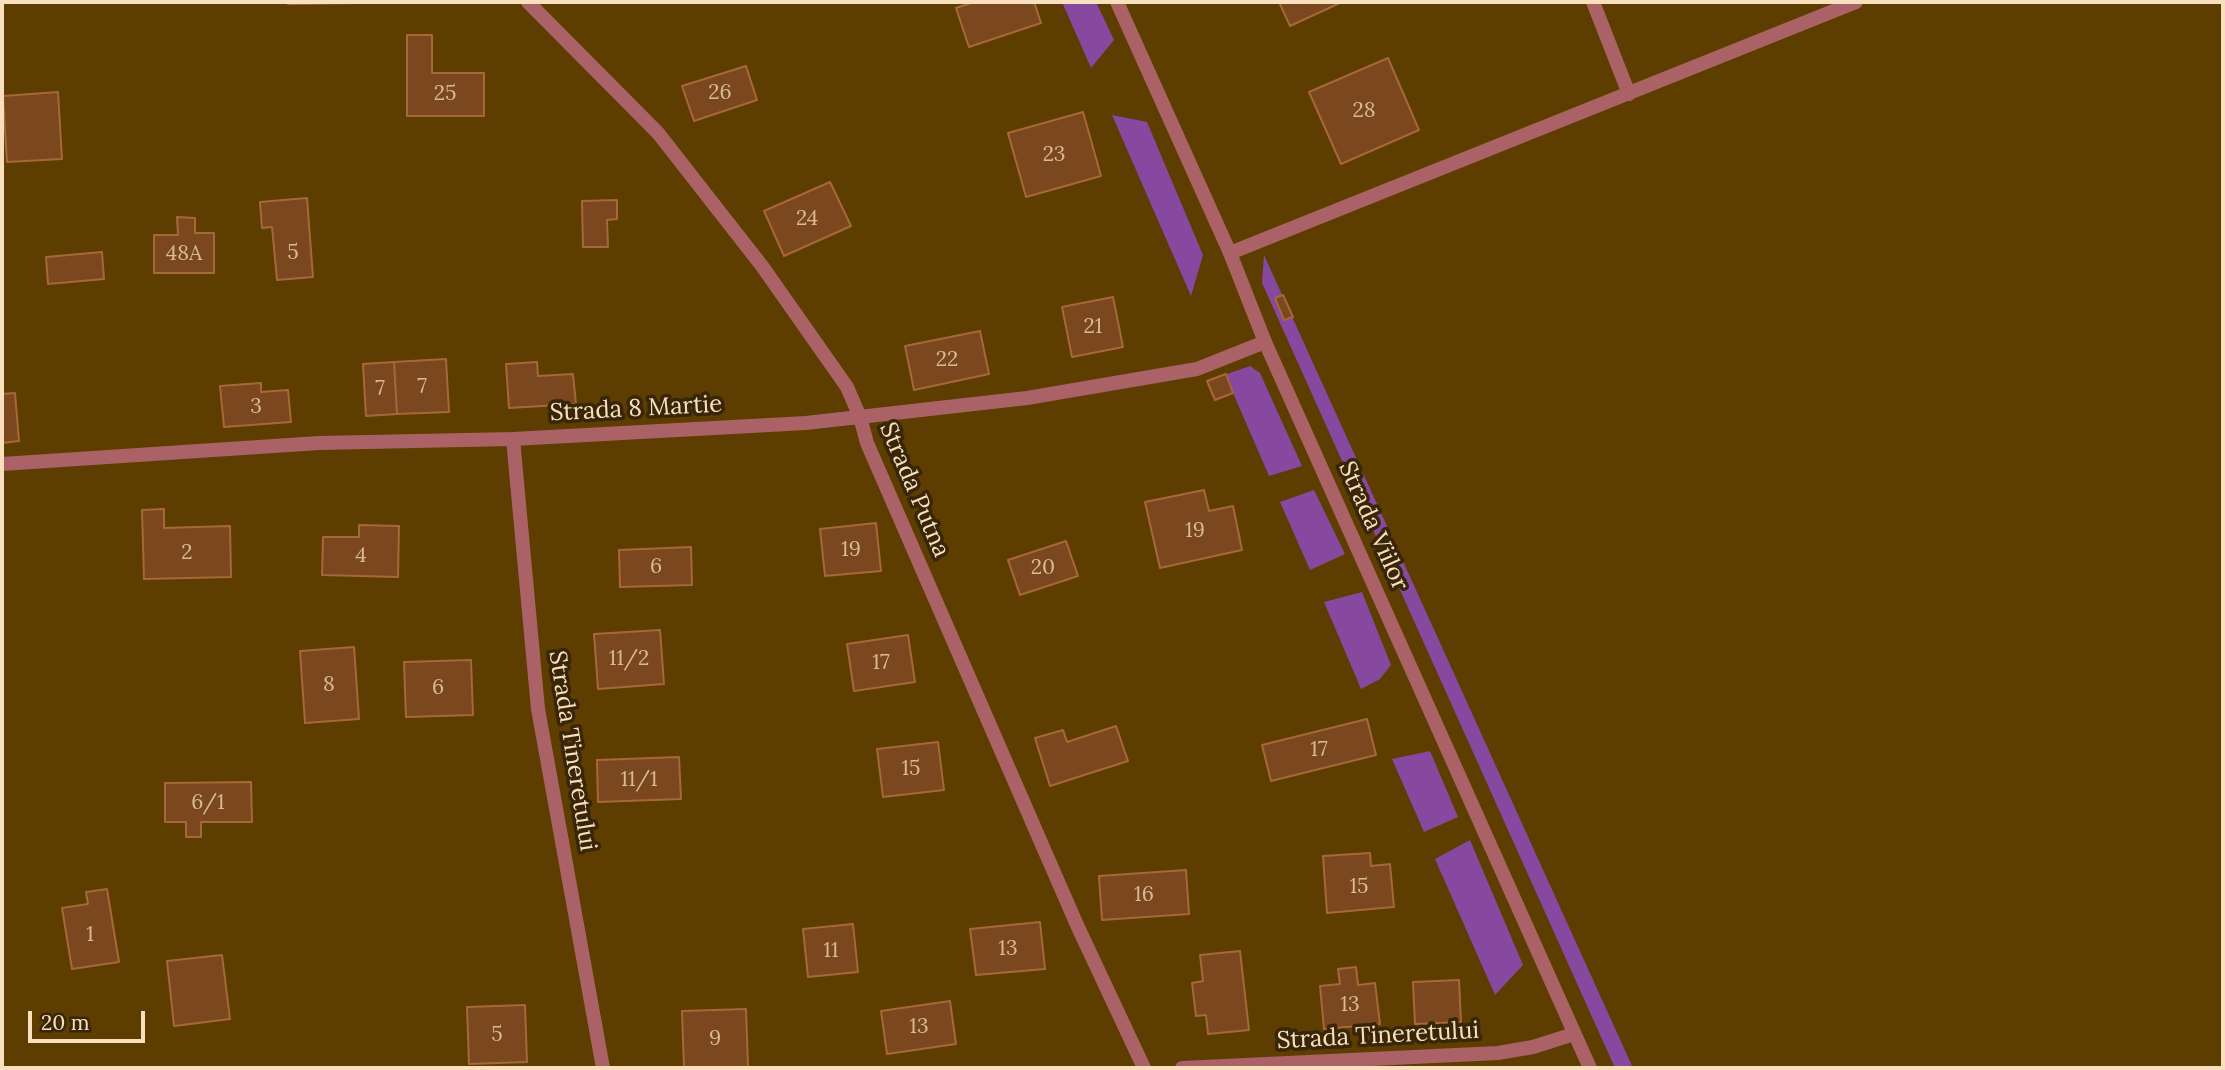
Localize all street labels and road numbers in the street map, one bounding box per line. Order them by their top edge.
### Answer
street label: Strada 8 Martie [549,390,723,428]
street label: Strada Putna [873,418,955,562]
street label: Strada Viilor [1332,457,1414,595]
street label: Strada Tineretului [542,649,602,853]
street label: Strada Tineretului [1276,1016,1480,1056]

